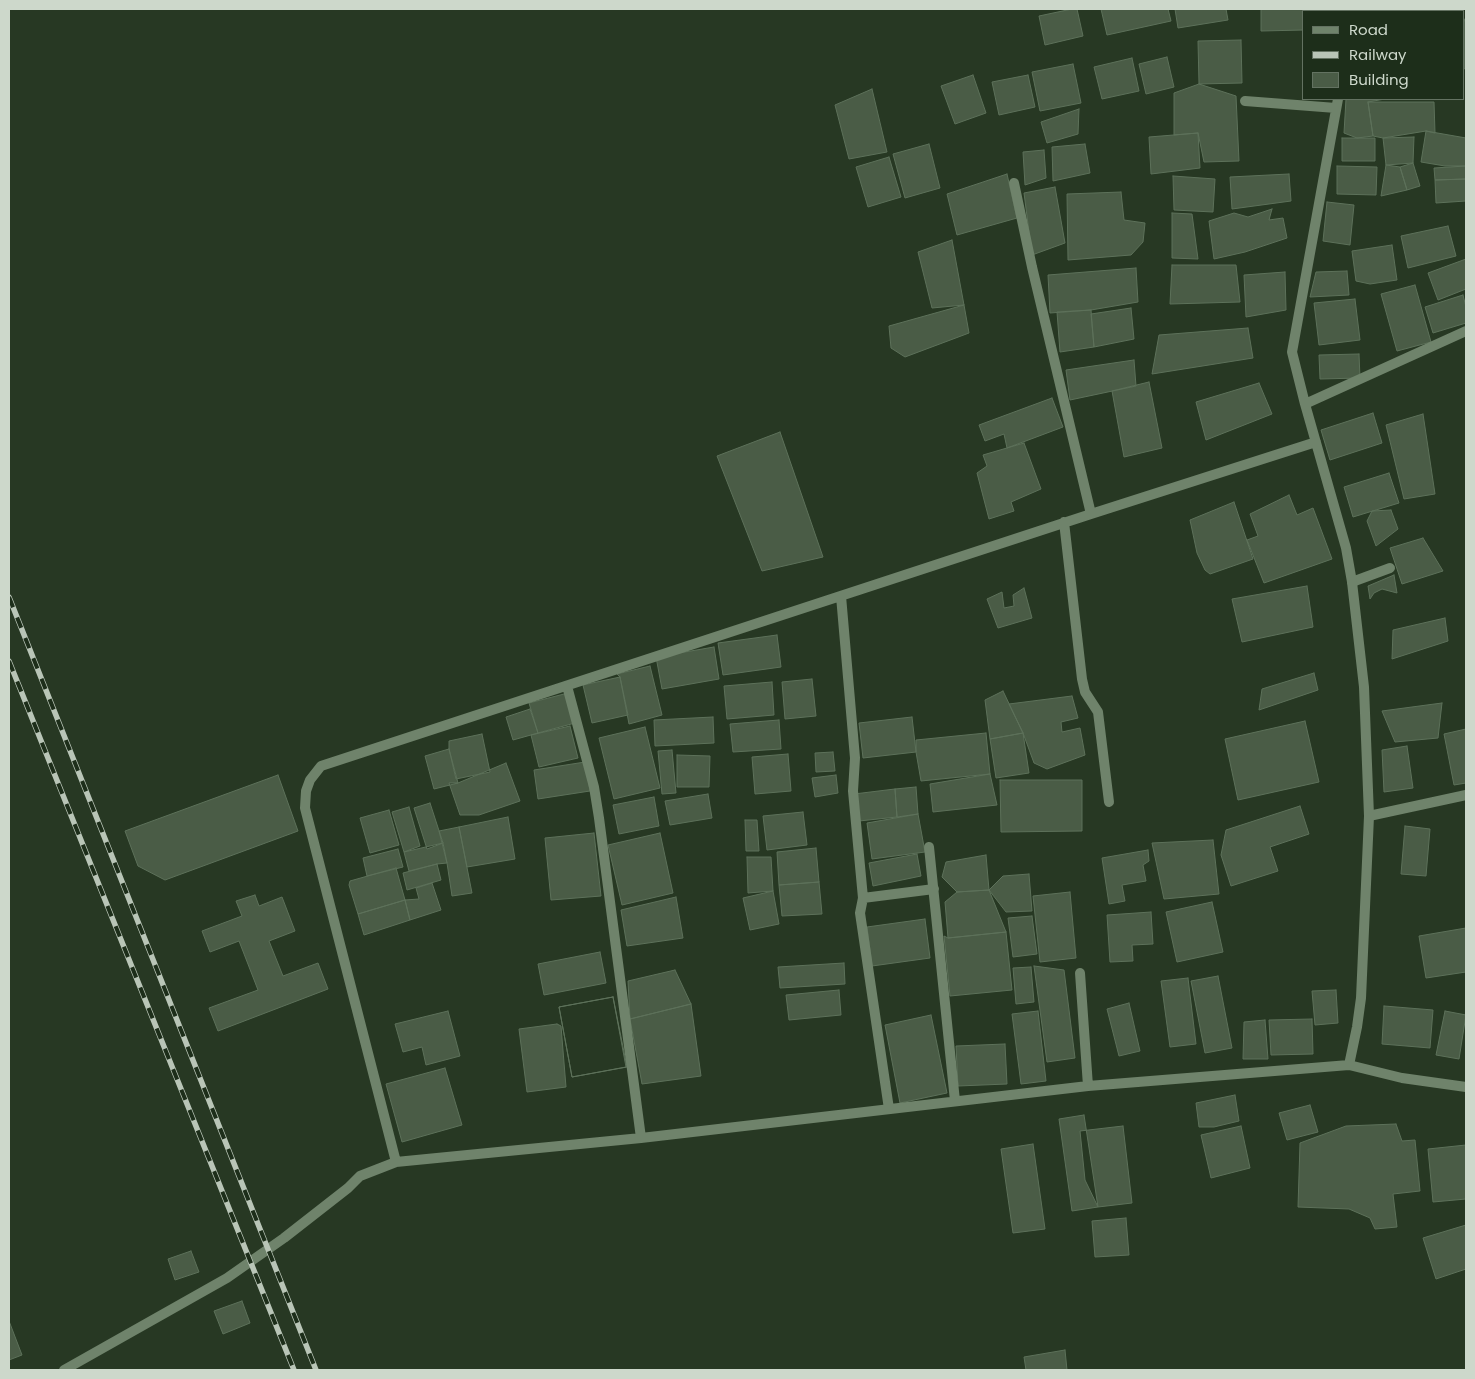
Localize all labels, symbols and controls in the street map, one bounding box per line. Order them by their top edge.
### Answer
legend [1302,10,1465,100]
text: Road [1349,19,1388,40]
text: Railway [1349,44,1407,65]
text: Building [1349,69,1409,90]

